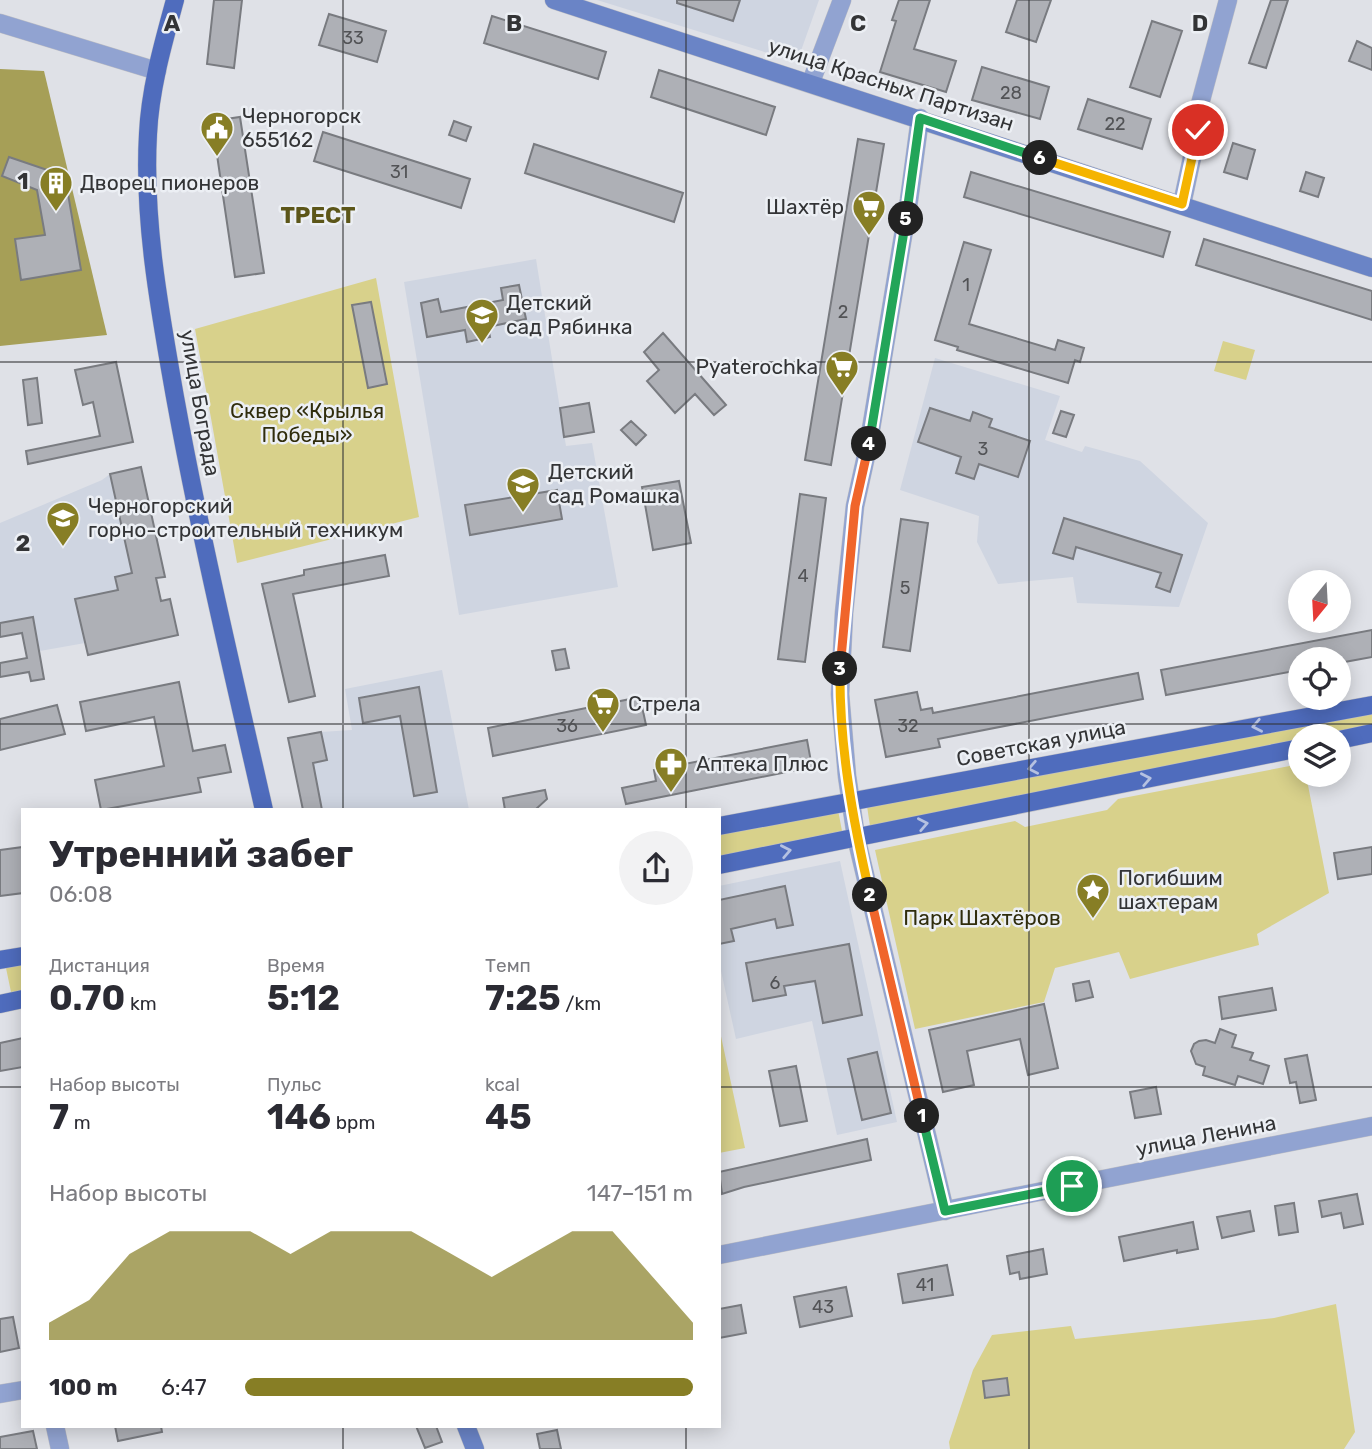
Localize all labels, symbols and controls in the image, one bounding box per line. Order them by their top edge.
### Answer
text: A [164,9,181,37]
text: B [506,9,522,37]
text: C [850,9,866,37]
text: D [1192,9,1208,37]
house number: 33 [342,27,364,49]
street label: улица Красных Партизан [765,33,1017,136]
house number: 28 [1000,82,1022,104]
pin [1168,100,1228,160]
place label: Черногорск 655162 [242,103,361,152]
public building icon: Черногорск 655162 [198,109,236,158]
icon: check [1179,111,1217,149]
house number: 22 [1104,113,1126,135]
pin: 6 [1023,140,1058,176]
text: 6 [1033,146,1046,169]
house number: 31 [390,161,408,183]
building icon: Дворец пионеров [37,164,75,213]
text: 1 [17,167,29,195]
place label: Дворец пионеров [80,170,259,195]
supermarket icon: Шахтёр [850,188,888,237]
place label: Шахтёр [766,194,844,219]
district label: ТРЕСТ [280,201,356,229]
pin: 5 [888,202,923,236]
text: 5 [899,207,912,230]
house number: 1 [962,274,970,296]
place label: Детский сад Рябинка [506,290,632,339]
school or university icon: Детский сад Рябинка [463,296,501,345]
house number: 2 [838,301,848,323]
street label: улица Бограда [175,328,226,478]
supermarket icon: Pyaterochka [823,348,861,397]
place label: Pyaterochka [695,354,818,379]
park label: Сквер «Крылья Победы» [230,398,384,447]
pin: 4 [852,426,886,462]
text: 4 [862,432,875,455]
house number: 3 [978,438,988,460]
place label: Детский сад Ромашка [548,459,680,508]
school or university icon: Детский сад Ромашка [504,465,542,514]
place label: Черногорский горно-строительный техникум [88,493,403,542]
school or university icon: Черногорский горно-строительный техникум [44,499,82,548]
text: 2 [16,529,30,557]
house number: 4 [797,565,809,587]
north arrow [1288,570,1351,634]
map controls [1288,570,1351,787]
house number: 5 [900,577,910,599]
button: locate [1288,647,1351,710]
pin: 3 [822,652,858,686]
text: 3 [833,657,846,680]
supermarket icon: Стрела [584,685,622,734]
place label: Стрела [628,691,701,716]
street label: Советская улица [954,714,1128,771]
house number: 36 [556,715,578,737]
house number: 32 [897,715,919,737]
one-way arrow [1251,718,1263,733]
button: layers [1288,724,1351,787]
pharmacy icon: Аптека Плюс [652,745,690,794]
place label: Аптека Плюс [696,751,829,776]
one-way arrow [1027,760,1039,775]
one-way arrow [1140,772,1152,787]
one-way arrow [917,817,929,832]
text: Утренний забег [49,831,353,877]
button: share [619,831,693,905]
one-way arrow [780,845,792,860]
place label: Погибшим шахтерам [1118,865,1223,914]
place icon: Погибшим шахтерам [1074,871,1112,920]
pin: 2 [852,878,888,912]
text: 06:08 [49,880,113,908]
text: 2 [863,883,876,906]
park label: Парк Шахтёров [903,905,1061,930]
text: Дистанция [49,954,150,977]
text: Время [267,954,325,977]
text: Темп [485,954,531,977]
house number: 6 [770,972,781,994]
text: 0.70 [49,977,125,1019]
text: 5:12 [267,977,340,1019]
text: 7:25 [485,977,561,1019]
text: km [125,992,157,1015]
text: /km [561,992,601,1015]
text: Набор высоты [49,1073,180,1096]
text: Пульс [267,1073,321,1096]
text: kcal [485,1073,520,1096]
text: 7 [49,1096,69,1138]
text: 146 [267,1096,331,1138]
text: 45 [485,1096,532,1138]
pin: 1 [904,1098,940,1134]
text: 1 [917,1104,926,1127]
street label: улица Ленина [1134,1110,1278,1161]
text: m [69,1111,91,1134]
text: bpm [331,1111,375,1134]
pin [1042,1156,1102,1216]
icon: arrive [1053,1167,1091,1205]
text: Набор высоты [49,1179,207,1207]
text: 147–151 m [587,1179,693,1207]
house number: 41 [916,1274,934,1296]
house number: 43 [812,1296,834,1318]
text: 100 m [49,1373,118,1401]
text: 6:47 [161,1373,206,1401]

